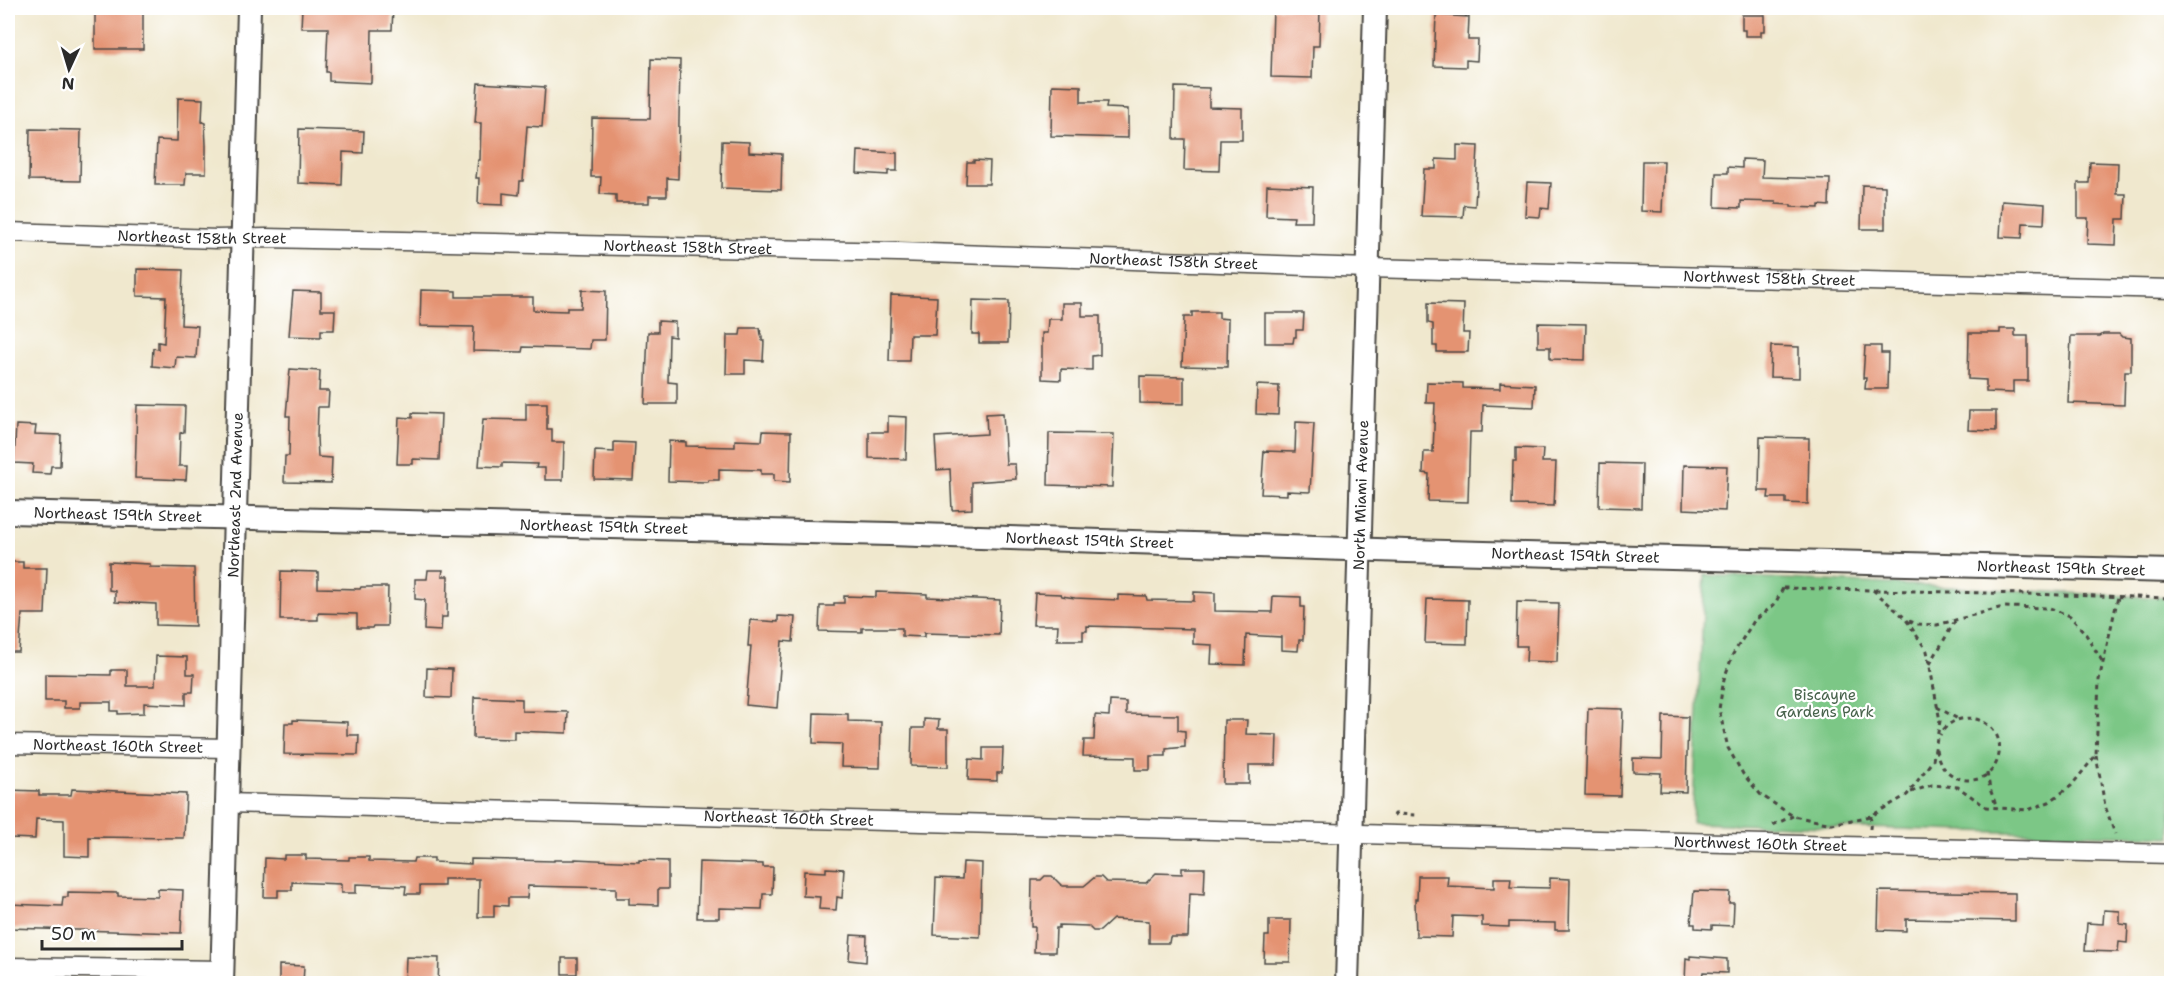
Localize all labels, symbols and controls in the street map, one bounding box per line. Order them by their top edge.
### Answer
north arrow [39,39,99,99]
text: N [61,73,75,94]
street label: Northeast 158th Street [117,226,287,249]
street label: Northeast 158th Street [603,235,772,259]
street label: Northeast 158th Street [1089,249,1258,274]
street label: Northwest 158th Street [1683,266,1856,291]
street label: Northeast 2nd Avenue [223,412,248,578]
street label: North Miami Avenue [1349,420,1373,571]
street label: Northeast 159th Street [33,503,202,527]
street label: Northeast 159th Street [519,515,688,539]
street label: Northeast 159th Street [1005,528,1174,553]
street label: Northeast 159th Street [1491,543,1660,568]
street label: Northeast 159th Street [1977,556,2146,580]
park label: Biscayne Gardens Park [1776,685,1874,722]
street label: Northeast 160th Street [33,734,203,758]
street label: Northeast 160th Street [703,806,874,831]
street label: Northwest 160th Street [1673,832,1847,856]
scale bar [42,913,182,951]
text: 50 m [51,922,96,946]

